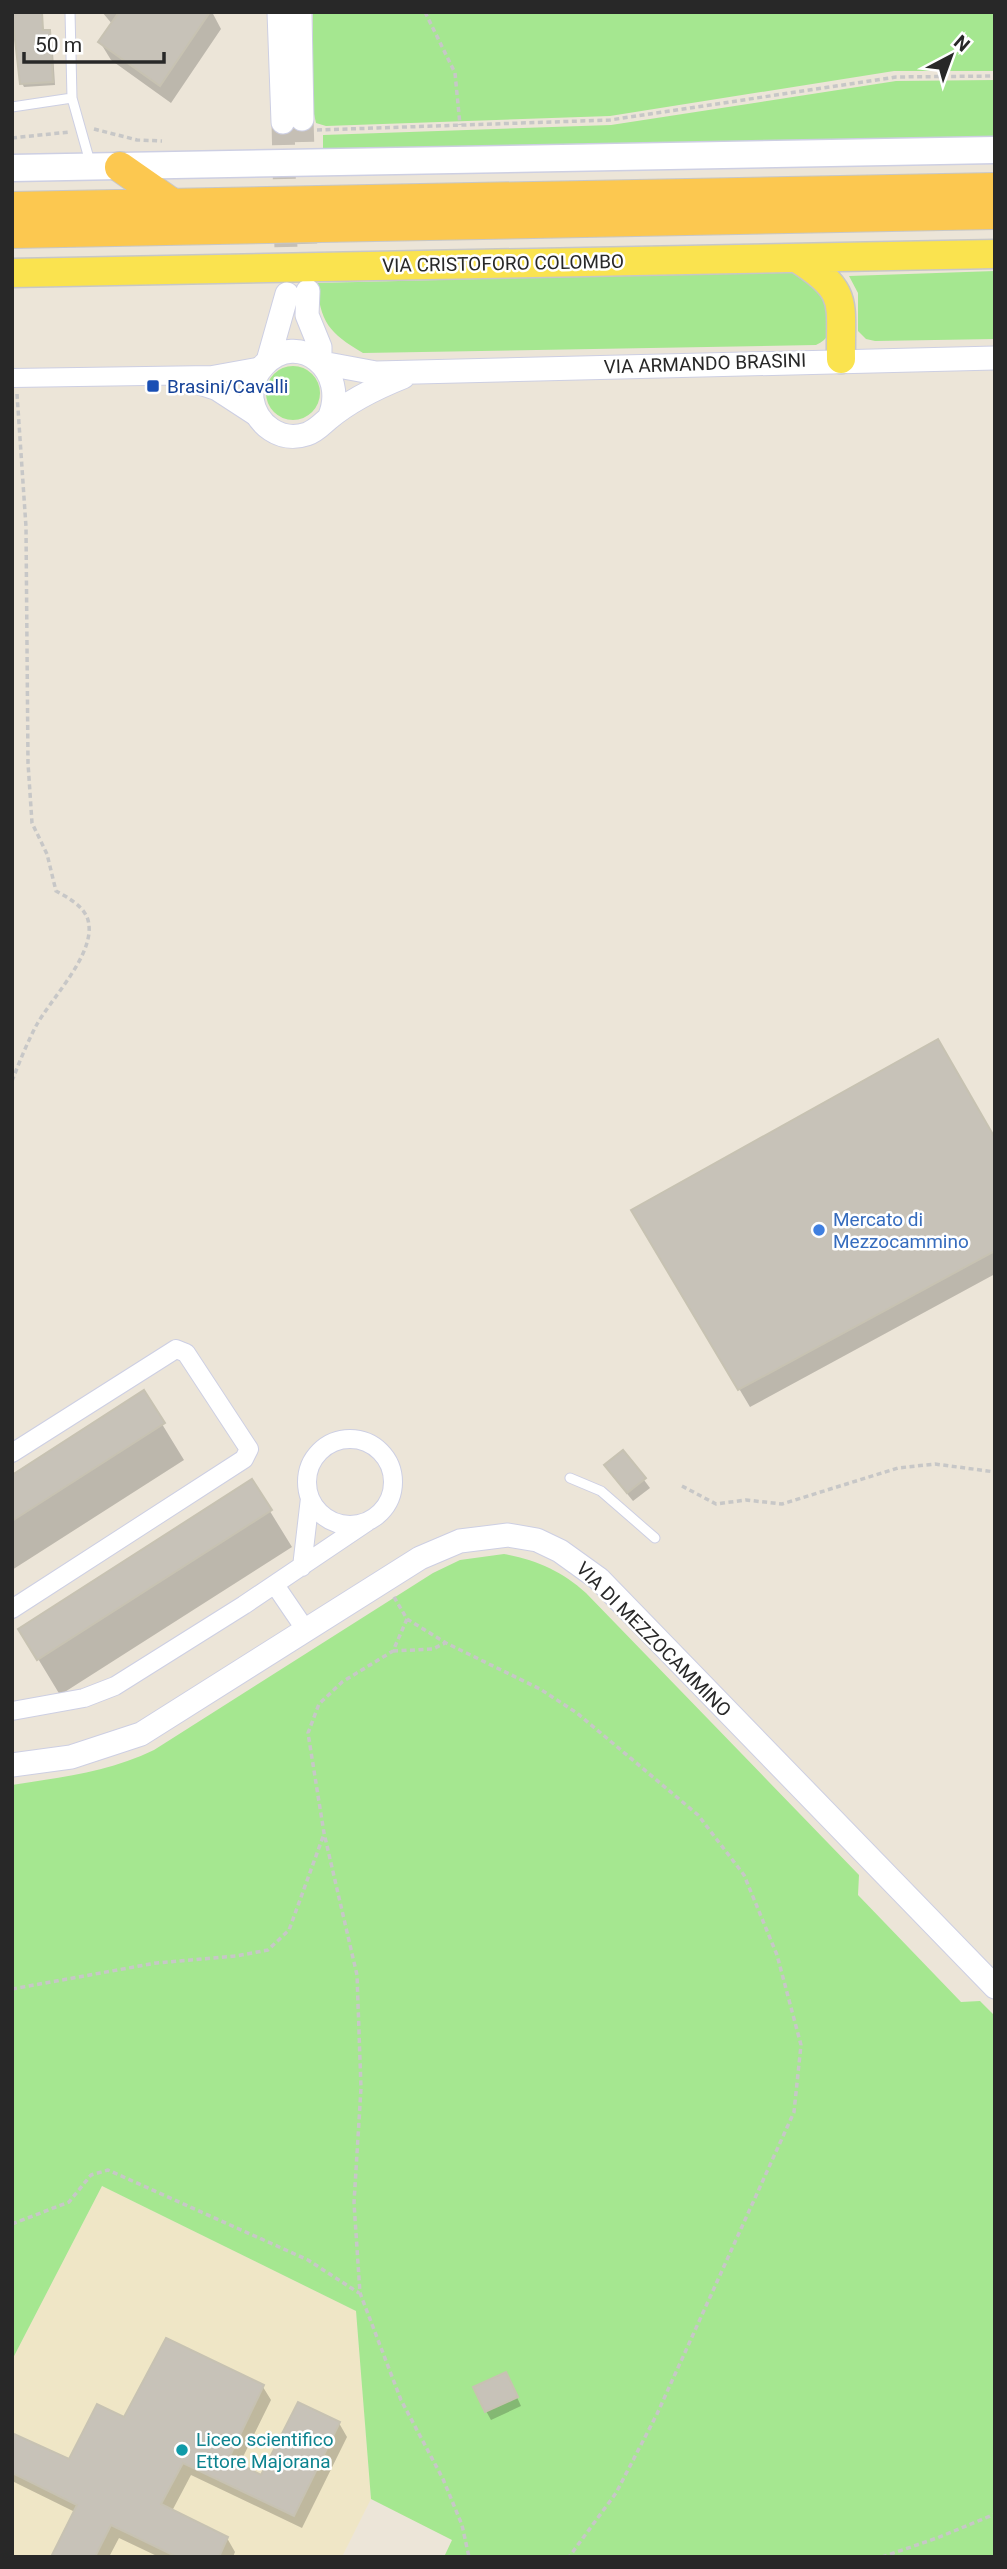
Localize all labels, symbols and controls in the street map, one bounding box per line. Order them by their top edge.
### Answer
scale bar [24,21,164,65]
north arrow [916,21,986,91]
text: N [949,30,974,57]
text: 50 m [35,33,82,57]
street label: VIA CRISTOFORO COLOMBO [382,250,624,277]
street label: VIA ARMANDO BRASINI [603,348,807,379]
place label: Brasini/Cavalli [167,375,288,398]
marker: Brasini/Cavalli [145,378,161,394]
place label: Mercato di Mezzocammino [833,1208,969,1253]
marker: Mercato di Mezzocammino [811,1222,827,1238]
street label: VIA DI MEZZOCAMMINO [571,1557,736,1722]
place label: Liceo scientifico Ettore Majorana [196,2428,334,2473]
marker: Liceo scientifico Ettore Majorana [174,2442,190,2458]

